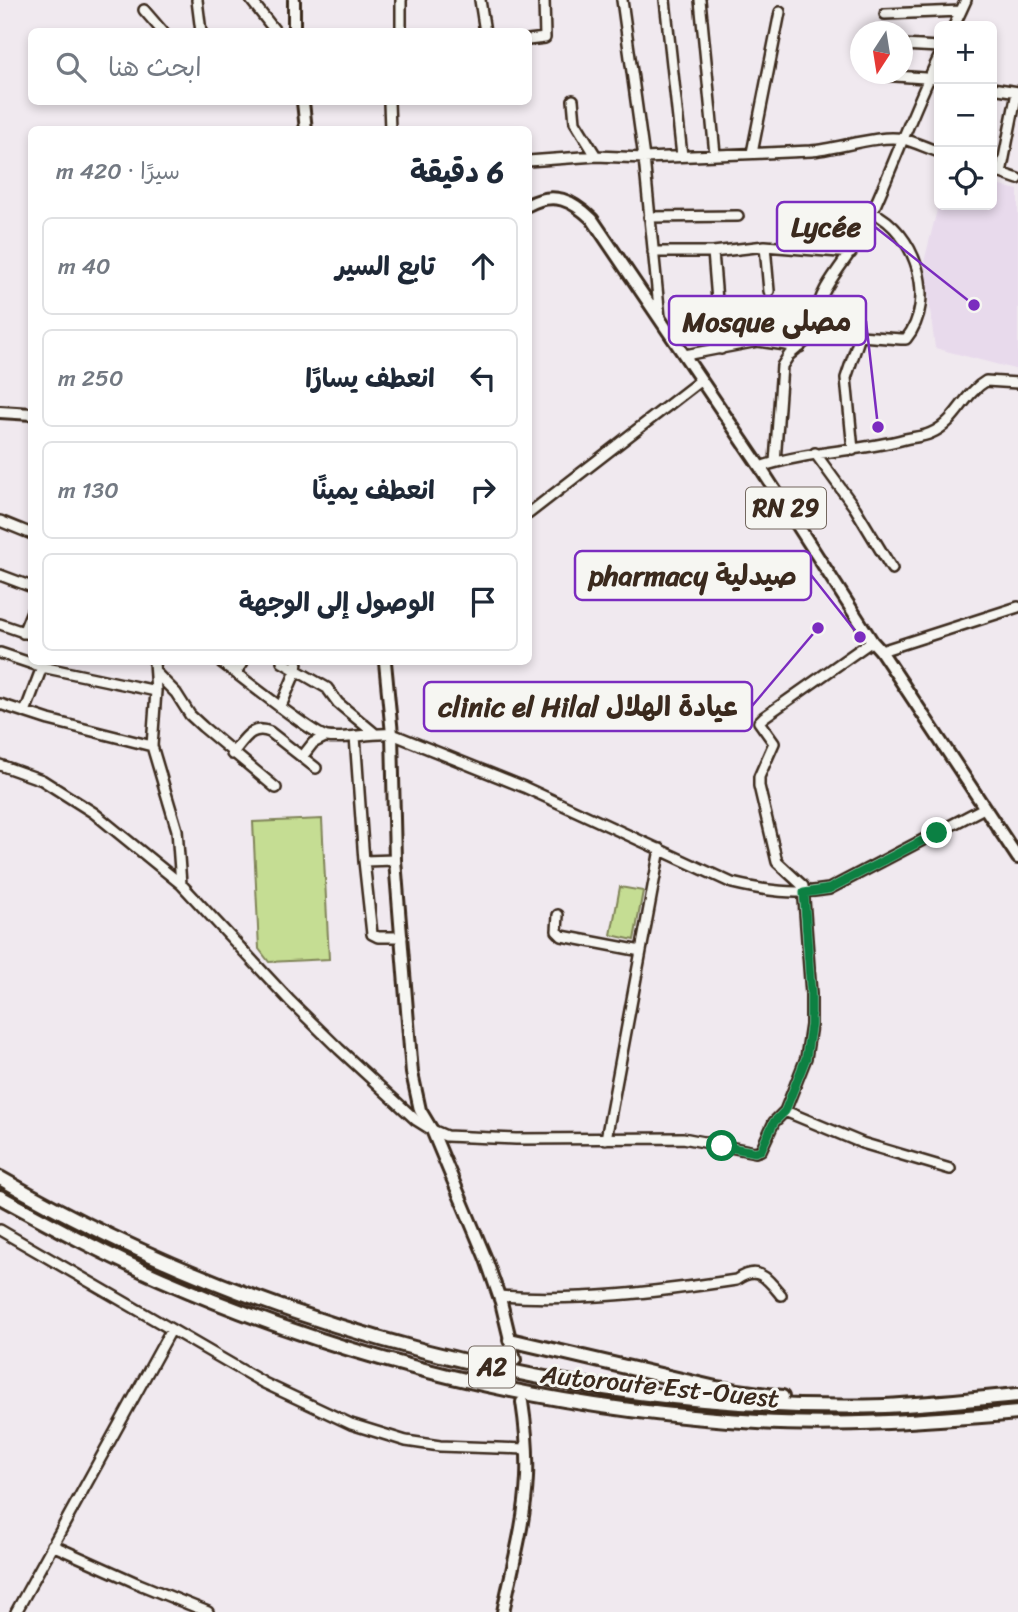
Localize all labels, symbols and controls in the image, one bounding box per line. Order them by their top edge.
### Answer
north arrow [850,21,913,84]
map controls [934,21,997,210]
button: + [934,21,997,84]
search box [28,28,532,105]
text: ابحث هنا [108,44,202,90]
icon: search [52,48,90,86]
button: − [934,84,997,147]
text: 6 دقيقة [410,145,504,199]
button: locate [934,147,997,210]
text: سيرًا · 420 m [56,151,180,192]
callout: Lycée [777,202,875,251]
text: Lycée [791,202,862,251]
text: تابع السير [336,243,435,289]
text: 40 m [58,246,111,287]
icon: ahead [464,247,502,285]
callout: Mosque مصلى [669,296,866,345]
text: Mosque مصلى [681,297,852,346]
text: انعطف يسارًا [305,355,435,401]
text: 250 m [58,358,124,399]
icon: left [464,359,502,397]
text: انعطف يمينًا [312,467,435,513]
text: 130 m [58,470,119,511]
icon: right [464,471,502,509]
road number: RN 29 [746,488,826,528]
callout: pharmacy صيدلية [575,551,811,600]
text: pharmacy صيدلية [587,551,797,600]
text: الوصول إلى الوجهة [239,579,435,625]
icon: arrive [464,583,502,621]
callout: clinic el Hilal عيادة الهلال [424,682,752,731]
text: clinic el Hilal عيادة الهلال [437,682,738,731]
route end [921,817,952,848]
route start [706,1130,737,1161]
road number: A2 [469,1346,515,1387]
street label: Autoroute Est-Ouest [537,1350,782,1421]

